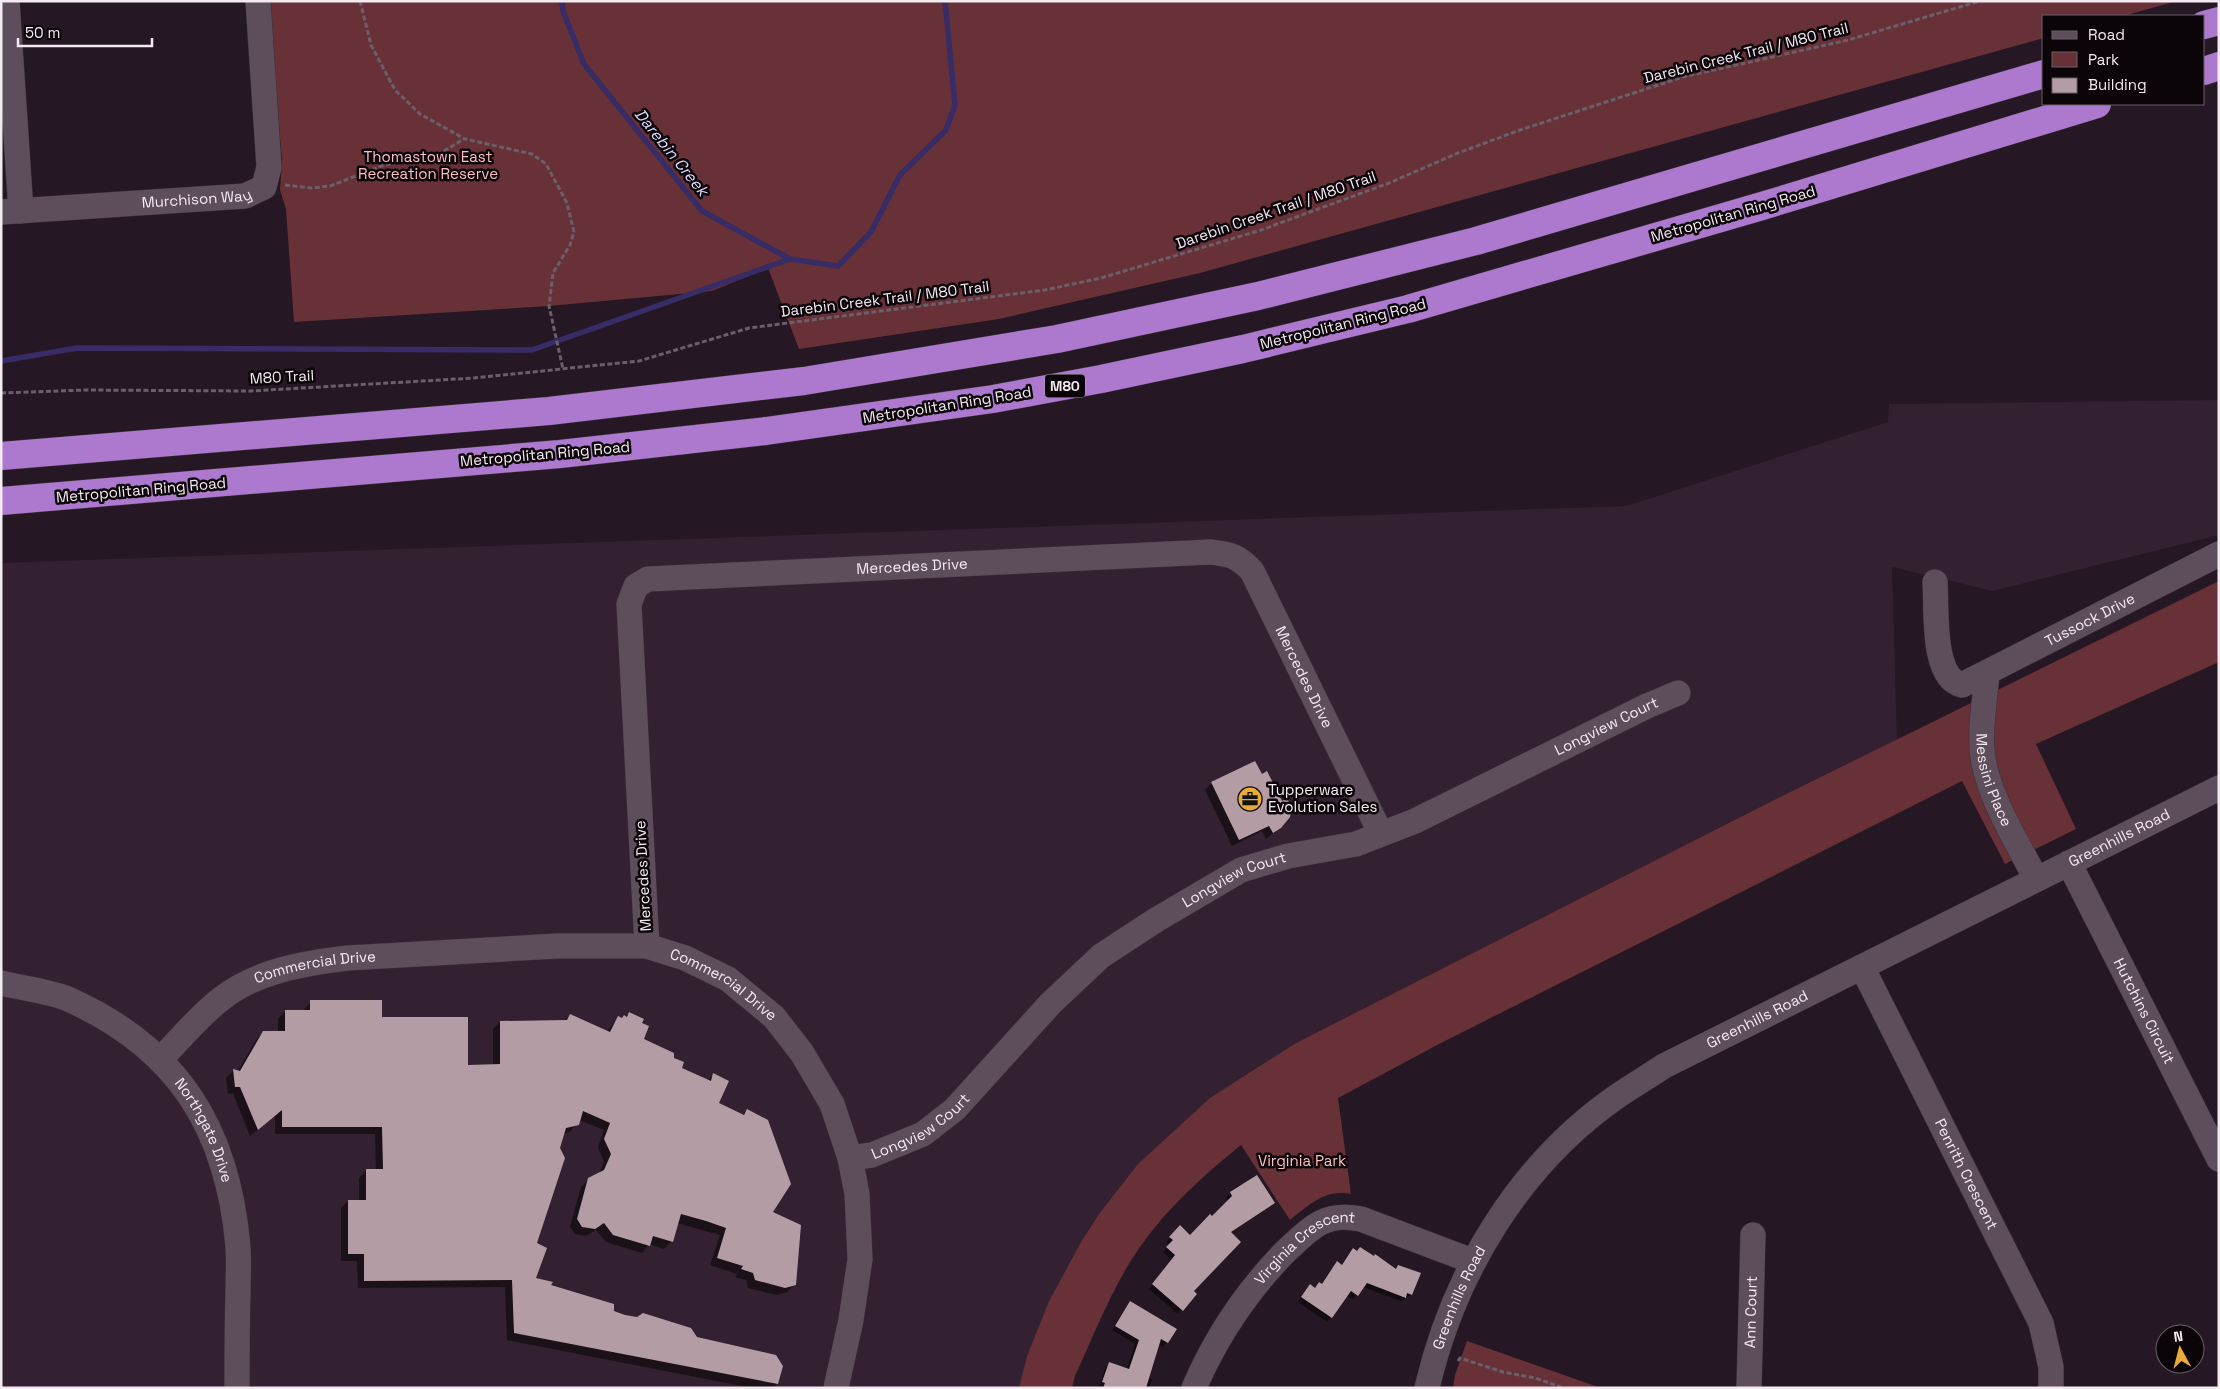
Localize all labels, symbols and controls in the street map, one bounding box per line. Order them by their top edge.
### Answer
scale bar [18,15,151,47]
legend [2042,15,2205,105]
street label: Darebin Creek Trail / M80 Trail [1642,18,1850,87]
text: 50 m [25,23,60,42]
text: Road [2088,25,2125,44]
text: Park [2088,50,2119,69]
text: Building [2088,75,2147,94]
water label: Darebin Creek [630,104,715,202]
park label: Thomastown East Recreation Reserve [358,147,498,183]
street label: Darebin Creek Trail / M80 Trail [1173,166,1378,253]
street label: Metropolitan Ring Road [1648,181,1817,246]
street label: Murchison Way [141,184,255,212]
street label: Darebin Creek Trail / M80 Trail [779,276,990,321]
street label: Metropolitan Ring Road [1258,294,1428,353]
street label: M80 Trail [249,365,315,388]
road number: M80 [1045,374,1085,398]
street label: Metropolitan Ring Road [861,382,1033,427]
street label: Metropolitan Ring Road [459,437,631,470]
street label: Metropolitan Ring Road [55,473,227,506]
street label: Mercedes Drive [856,554,968,578]
street label: Tussock Drive [2041,588,2138,650]
street label: Mercedes Drive [1271,623,1338,731]
street label: Longview Court [1551,692,1661,759]
street label: Messini Place [1973,733,2017,830]
place label: Tupperware Evolution Sales [1268,780,1378,816]
office icon: Tupperware Evolution Sales [1237,786,1263,812]
street label: Greenhills Road [2065,804,2173,871]
street label: Mercedes Drive [630,820,655,932]
street label: Longview Court [1179,847,1288,912]
street label: Commercial Drive [668,944,781,1025]
street label: Commercial Drive [251,946,376,988]
street label: Hutchins Circuit [2110,955,2179,1067]
street label: Greenhills Road [1703,986,1811,1052]
street label: Northgate Drive [171,1074,237,1184]
street label: Longview Court [868,1089,974,1163]
street label: Penrith Crescent [1931,1115,2003,1233]
park label: Virginia Park [1258,1151,1346,1170]
street label: Virginia Crescent [1250,1207,1356,1288]
street label: Greenhills Road [1428,1242,1490,1352]
street label: Ann Court [1740,1275,1761,1348]
north arrow [2155,1324,2205,1374]
text: N [2173,1327,2184,1346]

